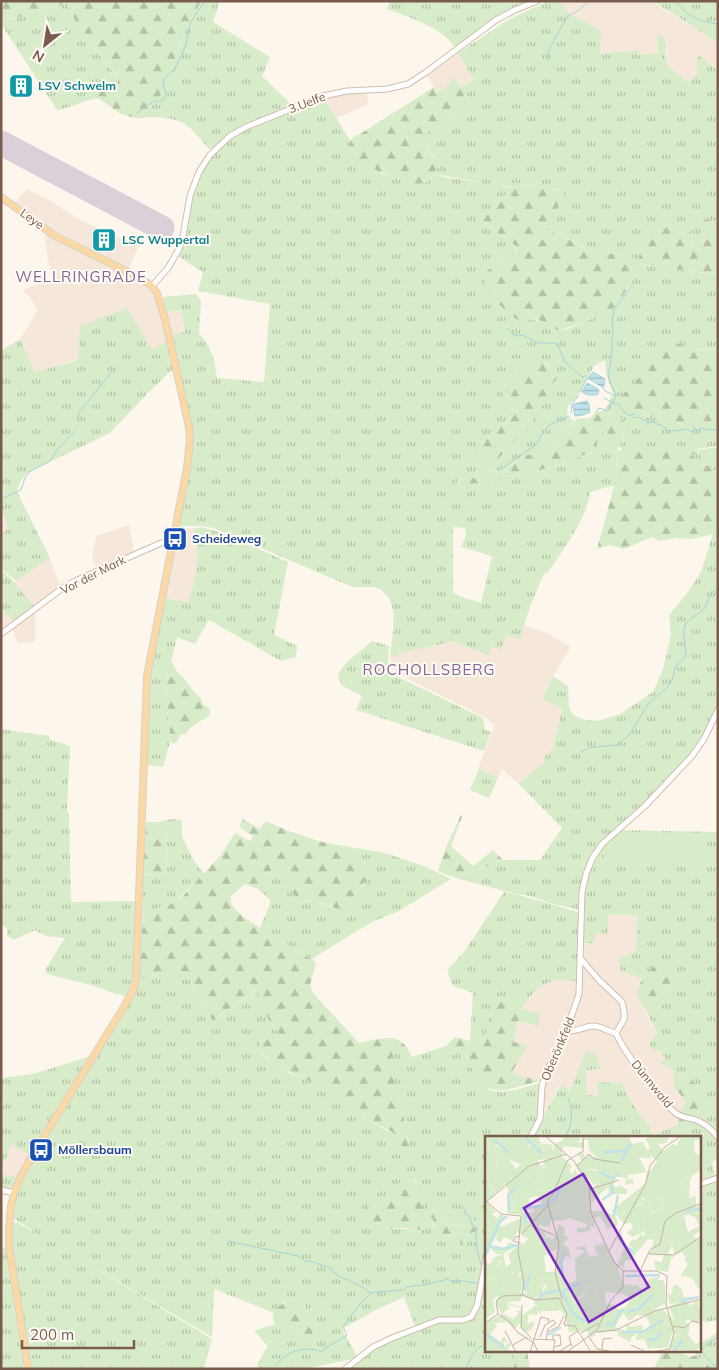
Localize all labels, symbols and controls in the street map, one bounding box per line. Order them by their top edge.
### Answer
north arrow [20,20,70,70]
text: N [29,46,48,67]
building icon: LSV Schwelm [8,73,34,99]
place label: LSV Schwelm [38,78,116,93]
street label: 3.Uelfe [286,89,327,116]
street label: Leye [17,205,47,232]
building icon: LSC Wuppertal [91,227,117,253]
place label: LSC Wuppertal [122,232,209,247]
district label: WELLRINGRADE [15,267,147,286]
bus stop icon: Scheideweg [162,526,188,552]
place label: Scheideweg [192,531,261,546]
street label: Vor der Mark [58,551,129,597]
district label: ROCHOLLSBERG [363,660,495,679]
street label: Oberönkfeld [537,1015,578,1083]
street label: Dünnwald [628,1057,676,1111]
inset map [485,1136,702,1352]
bus stop icon: Möllersbaum [28,1137,54,1163]
place label: Möllersbaum [58,1142,132,1157]
scale bar [22,1318,135,1350]
text: 200 m [30,1325,74,1344]

